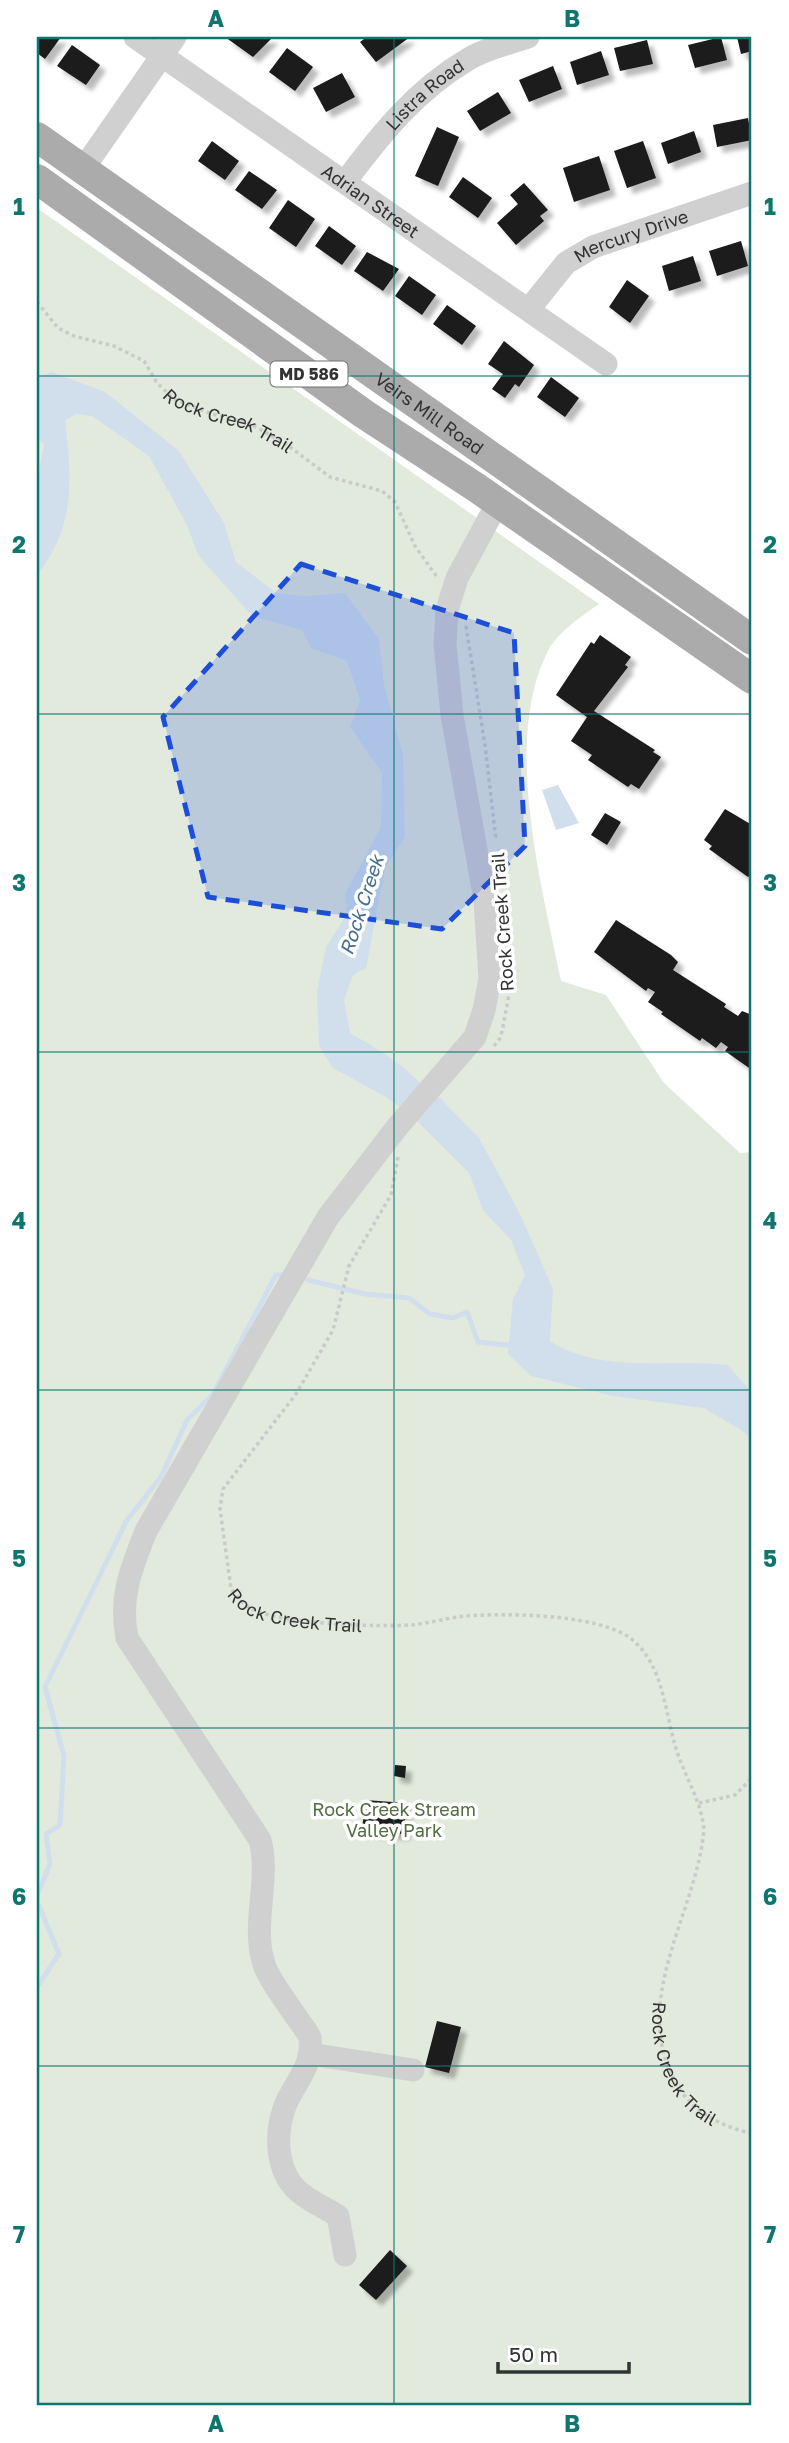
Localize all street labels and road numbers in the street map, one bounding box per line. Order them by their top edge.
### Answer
street label: Listra Road [381,54,468,134]
street label: Adrian Street [318,159,424,242]
street label: Mercury Drive [570,205,691,267]
road number: MD 586 [270,362,348,386]
street label: Veirs Mill Road [371,367,488,459]
street label: Rock Creek Trail [159,384,298,457]
street label: Rock Creek Trail [486,852,518,992]
street label: Rock Creek Trail [223,1584,363,1636]
street label: Rock Creek Trail [648,2001,721,2130]

